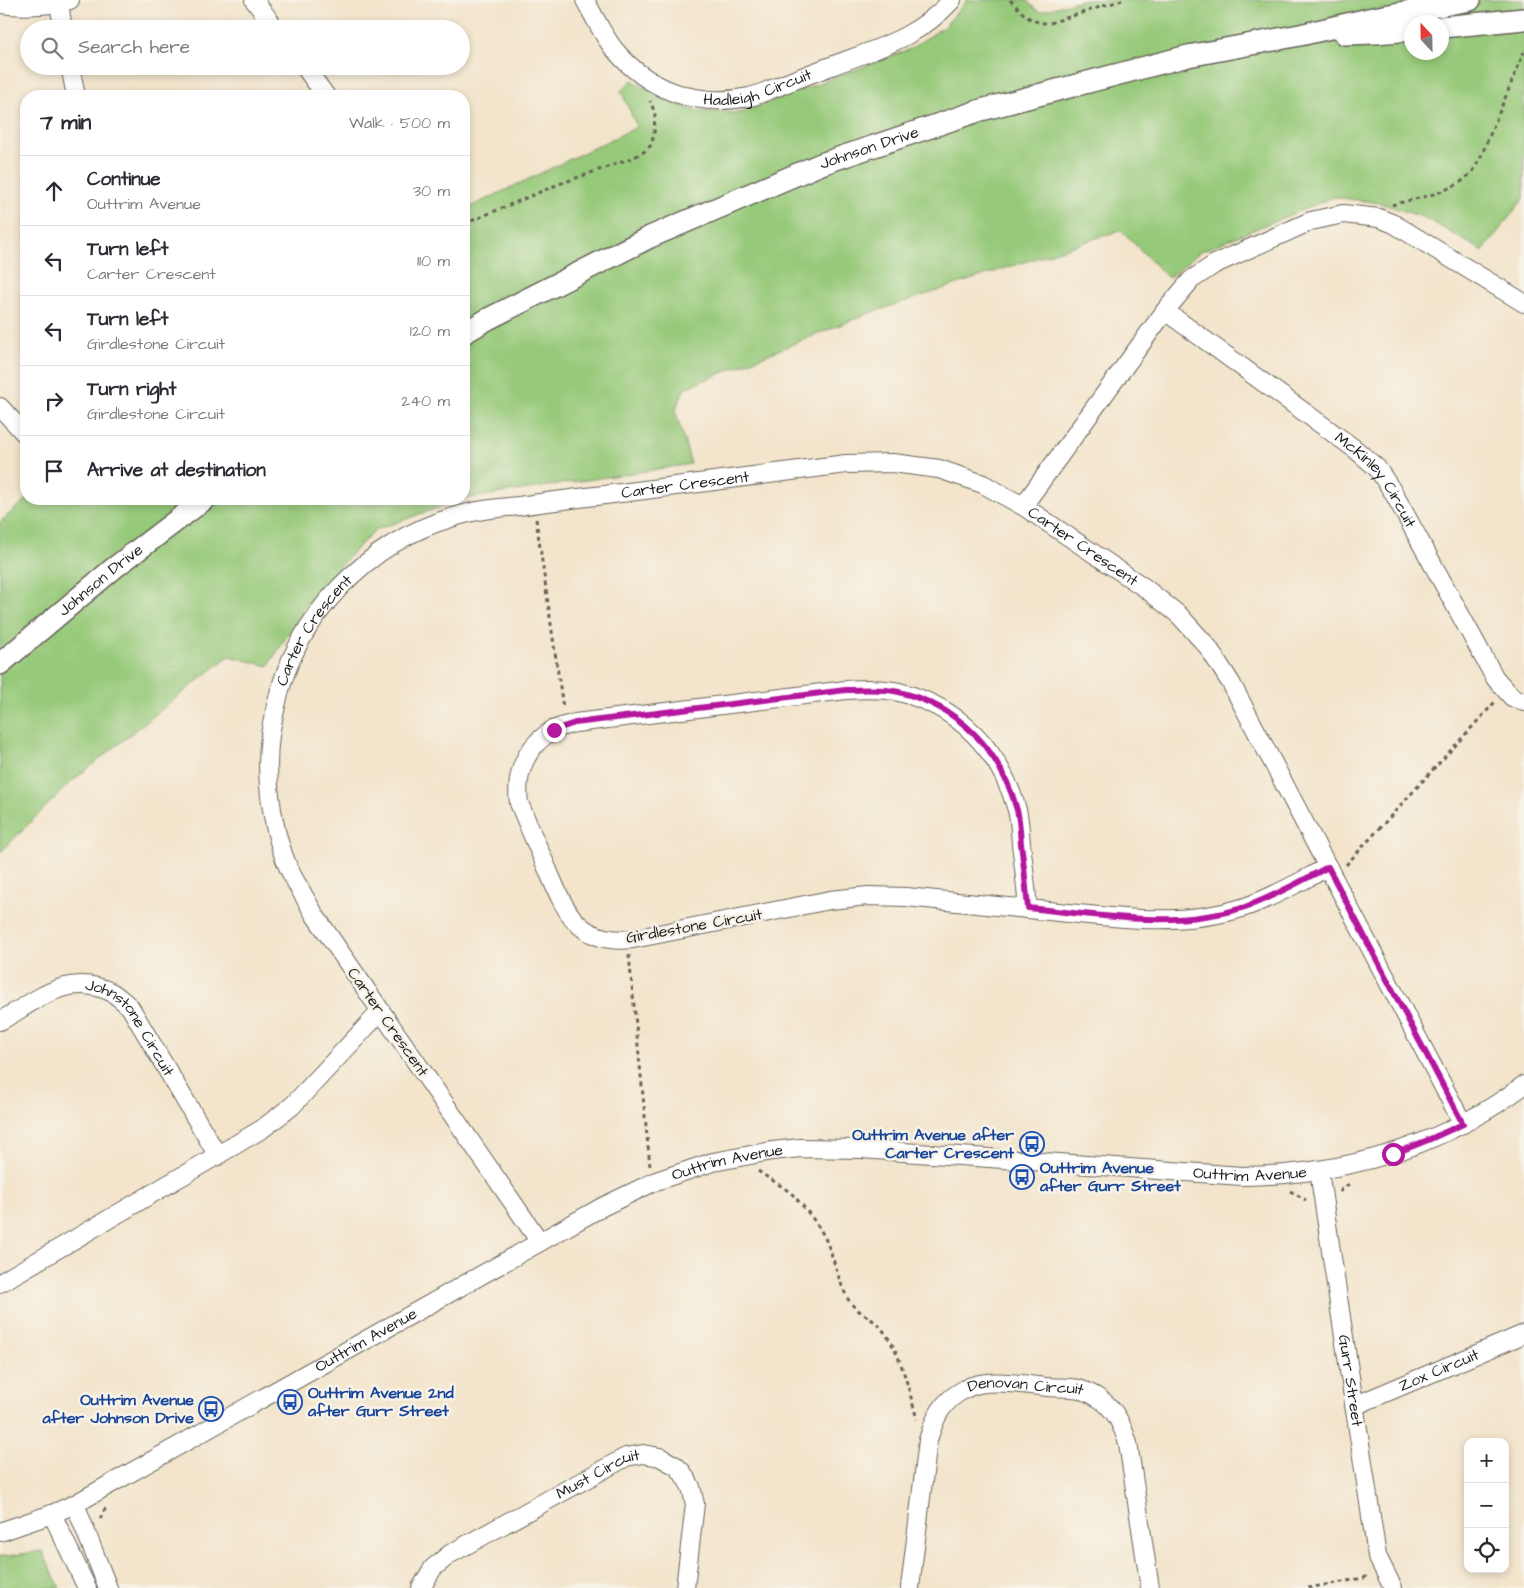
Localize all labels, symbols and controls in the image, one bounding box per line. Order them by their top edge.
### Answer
north arrow [1404,15,1449,60]
search box [20,20,470,75]
icon: search [38,34,66,62]
text: Search here [78,34,190,61]
street label: Hadleigh Circuit [702,63,815,111]
text: 7 min [40,108,91,137]
text: Walk · 500 m [349,112,450,134]
street label: Johnson Drive [817,121,922,175]
text: Continue [87,166,161,193]
icon: ahead [40,177,68,205]
text: 30 m [413,180,450,202]
text: Outtrim Avenue [87,193,201,215]
text: Turn left [87,236,168,263]
icon: left [40,247,68,275]
text: 110 m [417,250,450,272]
text: Carter Crescent [87,263,216,285]
text: Turn left [87,306,168,333]
icon: left [40,317,68,345]
text: 120 m [410,320,450,342]
text: Girdlestone Circuit [87,333,225,355]
text: Turn right [87,376,176,403]
icon: right [40,387,68,415]
text: 240 m [401,390,450,412]
text: Girdlestone Circuit [87,403,225,425]
street label: McKinley Circuit [1330,427,1422,532]
icon: arrive [40,457,68,485]
text: Arrive at destination [87,457,266,484]
street label: Carter Crescent [620,466,751,504]
street label: Carter Crescent [1023,501,1143,592]
street label: Johnson Drive [54,539,148,621]
street label: Carter Crescent [271,569,357,689]
route end [543,719,566,742]
street label: Girdlestone Circuit [624,903,764,949]
street label: Carter Crescent [342,963,434,1081]
street label: Johnstone Circuit [84,974,180,1081]
place label: Outtrim Avenue after Carter Crescent [852,1124,1015,1164]
bus stop icon: Outtrim Avenue after Carter Crescent [1019,1131,1045,1157]
street label: Outtrim Avenue [669,1139,784,1186]
route start [1382,1143,1405,1166]
place label: Outtrim Avenue after Gurr Street [1039,1157,1181,1197]
street label: Outtrim Avenue [1192,1161,1308,1187]
bus stop icon: Outtrim Avenue after Gurr Street [1009,1164,1035,1190]
street label: Outtrim Avenue [311,1302,421,1378]
street label: Gurr Street [1333,1333,1368,1429]
street label: Zox Circuit [1395,1343,1483,1397]
street label: Denovan Circuit [965,1371,1088,1401]
place label: Outtrim Avenue 2nd after Gurr Street [307,1382,454,1422]
place label: Outtrim Avenue after Johnson Drive [42,1389,194,1429]
bus stop icon: Outtrim Avenue 2nd after Gurr Street [277,1389,303,1415]
bus stop icon: Outtrim Avenue after Johnson Drive [198,1396,224,1422]
map controls [1464,1438,1509,1573]
button: + [1464,1438,1509,1483]
street label: Must Circuit [552,1444,642,1504]
button: − [1464,1483,1509,1528]
button: locate [1464,1528,1509,1573]

